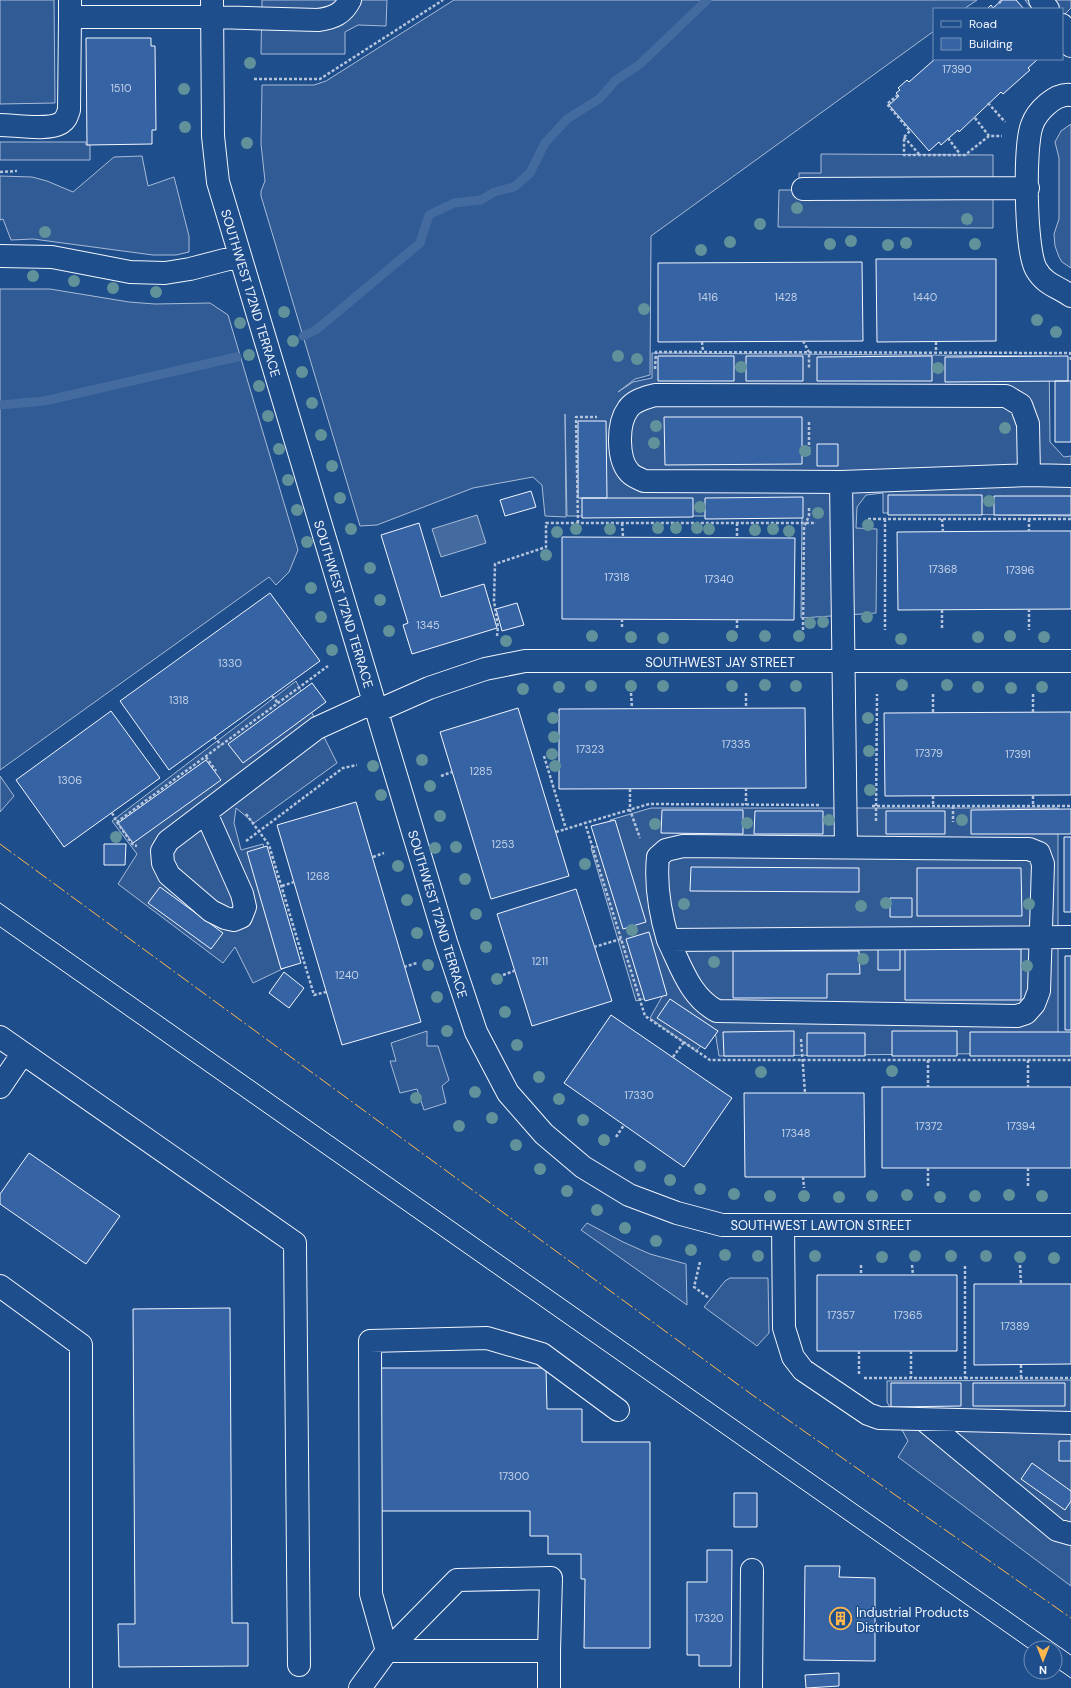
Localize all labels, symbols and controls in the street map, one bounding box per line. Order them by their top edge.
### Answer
legend [933,8,1063,60]
text: Road [969,16,997,32]
text: Building [969,36,1013,52]
house number: 17390 [942,62,972,76]
house number: 1510 [110,81,132,95]
street label: SOUTHWEST 172ND TERRACE [217,207,284,379]
house number: 1416 [698,290,718,304]
house number: 1428 [775,290,797,304]
house number: 1440 [913,290,937,304]
street label: SOUTHWEST 172ND TERRACE [310,518,377,690]
house number: 17368 [928,562,958,576]
house number: 17396 [1005,563,1035,577]
house number: 17318 [604,570,630,584]
house number: 17340 [704,572,734,586]
house number: 1345 [416,618,440,632]
street label: SOUTHWEST JAY STREET [645,654,795,671]
house number: 1330 [218,656,242,670]
house number: 1318 [169,693,189,707]
house number: 17335 [722,737,751,751]
house number: 17323 [576,742,604,756]
house number: 17379 [915,746,943,760]
house number: 17391 [1005,747,1031,761]
house number: 1285 [470,764,493,778]
house number: 1306 [58,773,82,787]
street label: SOUTHWEST 172ND TERRACE [404,828,471,1000]
house number: 1253 [492,837,514,851]
house number: 1268 [306,869,330,883]
house number: 1211 [532,954,548,968]
house number: 1240 [335,968,359,982]
house number: 17330 [624,1088,654,1102]
house number: 17372 [915,1119,943,1133]
house number: 17394 [1007,1119,1036,1133]
house number: 17348 [782,1126,810,1140]
street label: SOUTHWEST LAWTON STREET [730,1217,912,1234]
house number: 17357 [827,1308,855,1322]
house number: 17365 [894,1308,923,1322]
house number: 17389 [1001,1319,1029,1333]
house number: 17300 [499,1469,529,1483]
place label: Industrial Products Distributor [856,1604,969,1636]
building icon: Industrial Products Distributor [827,1606,853,1632]
house number: 17320 [694,1611,724,1625]
north arrow [1023,1640,1063,1680]
text: N [1039,1663,1047,1677]

